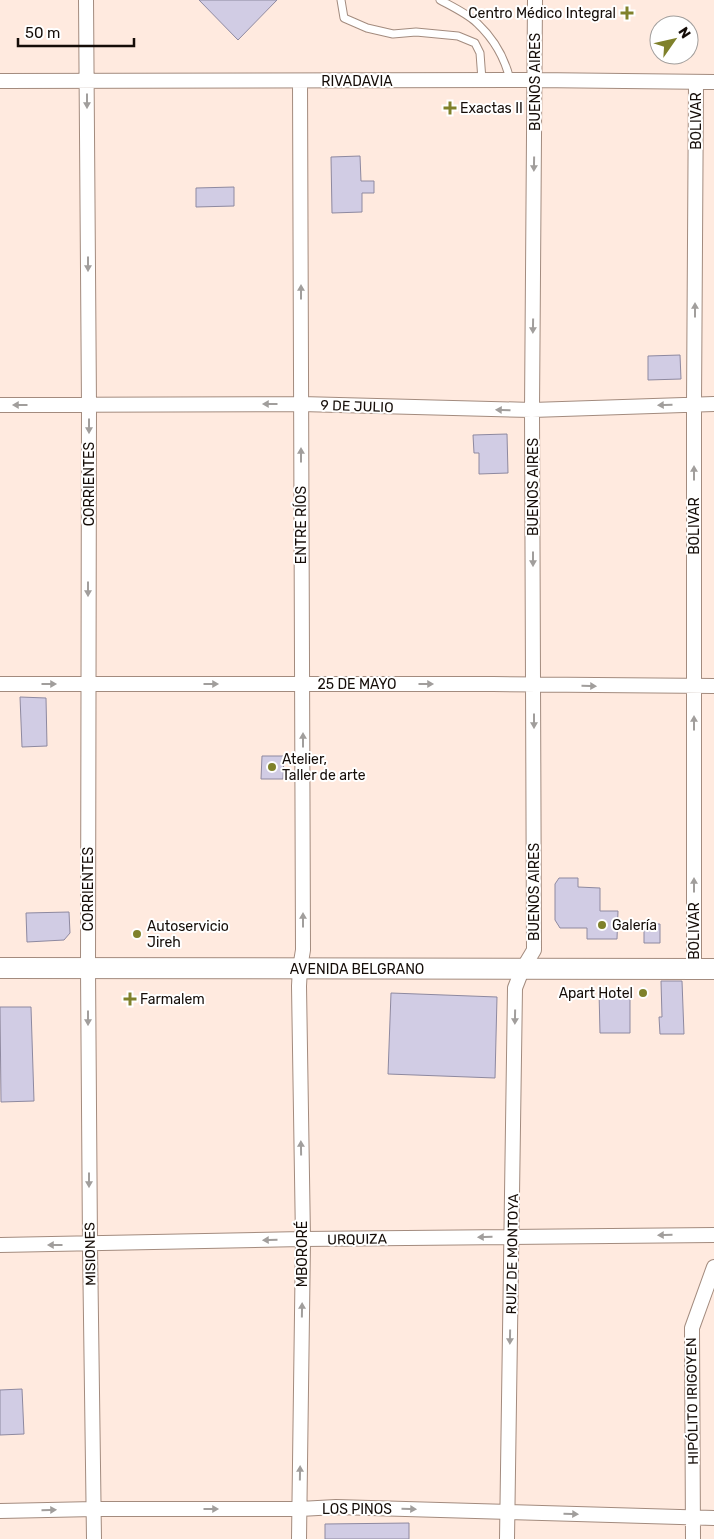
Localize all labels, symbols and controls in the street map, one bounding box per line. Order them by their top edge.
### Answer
place label: Centro Médico Integral [468,5,616,22]
marker: Centro Médico Integral [620,6,634,20]
scale bar [18,15,134,47]
north arrow [649,15,699,65]
text: 50 m [25,24,60,42]
text: N [674,24,694,42]
street label: BUENOS AIRES [527,33,544,131]
street label: RIVADAVIA [321,73,393,90]
street label: BOLIVAR [688,92,705,150]
one-way arrow [83,93,91,109]
place label: Exactas II [460,100,523,117]
marker: Exactas II [444,102,456,114]
one-way arrow [530,156,538,172]
one-way arrow [84,256,92,272]
one-way arrow [297,284,305,300]
one-way arrow [691,302,699,318]
one-way arrow [529,319,537,335]
street label: 9 DE JULIO [320,397,394,416]
one-way arrow [262,400,278,408]
one-way arrow [12,401,28,409]
one-way arrow [657,401,673,409]
one-way arrow [495,405,511,413]
one-way arrow [85,418,93,434]
street label: BUENOS AIRES [525,438,542,536]
street label: CORRIENTES [81,441,98,526]
one-way arrow [297,446,305,462]
one-way arrow [690,464,698,480]
street label: ENTRE RÍOS [292,485,310,564]
street label: BOLIVAR [686,497,703,555]
one-way arrow [529,551,537,567]
one-way arrow [84,581,92,597]
street label: 25 DE MAYO [317,676,397,693]
one-way arrow [41,680,57,688]
one-way arrow [203,680,219,688]
one-way arrow [418,680,434,688]
one-way arrow [581,682,597,690]
one-way arrow [530,714,538,730]
one-way arrow [690,714,698,730]
one-way arrow [299,731,307,747]
place label: Atelier, Taller de arte [282,751,366,784]
marker: Atelier, Taller de arte [266,761,278,773]
street label: BUENOS AIRES [526,843,543,941]
street label: CORRIENTES [80,846,97,931]
one-way arrow [690,877,698,893]
street label: BOLIVAR [686,902,703,960]
one-way arrow [299,911,307,927]
place label: Galería [612,917,657,934]
place label: Autoservicio Jireh [147,918,229,951]
marker: Galería [596,919,608,931]
marker: Autoservicio Jireh [131,928,143,940]
street label: AVENIDA BELGRANO [290,961,424,978]
place label: Apart Hotel [559,985,633,1002]
marker: Apart Hotel [637,987,649,999]
place label: Farmalem [140,991,205,1008]
marker: Farmalem [124,993,136,1005]
one-way arrow [510,1009,518,1025]
one-way arrow [84,1010,92,1026]
one-way arrow [297,1140,305,1156]
one-way arrow [85,1172,93,1188]
street label: RUIZ DE MONTOYA [503,1193,522,1315]
street label: MBORORÉ [293,1221,311,1287]
street label: MISIONES [81,1222,100,1286]
street label: URQUIZA [327,1230,388,1249]
one-way arrow [657,1232,673,1240]
one-way arrow [477,1233,493,1241]
one-way arrow [262,1236,278,1244]
one-way arrow [47,1241,63,1249]
one-way arrow [298,1302,306,1318]
one-way arrow [506,1329,514,1345]
street label: HIPÓLITO IRIGOYEN [682,1337,702,1465]
one-way arrow [296,1465,304,1481]
street label: LOS PINOS [322,1501,392,1518]
one-way arrow [203,1505,219,1513]
one-way arrow [41,1506,57,1514]
one-way arrow [401,1506,417,1514]
one-way arrow [563,1510,579,1518]

